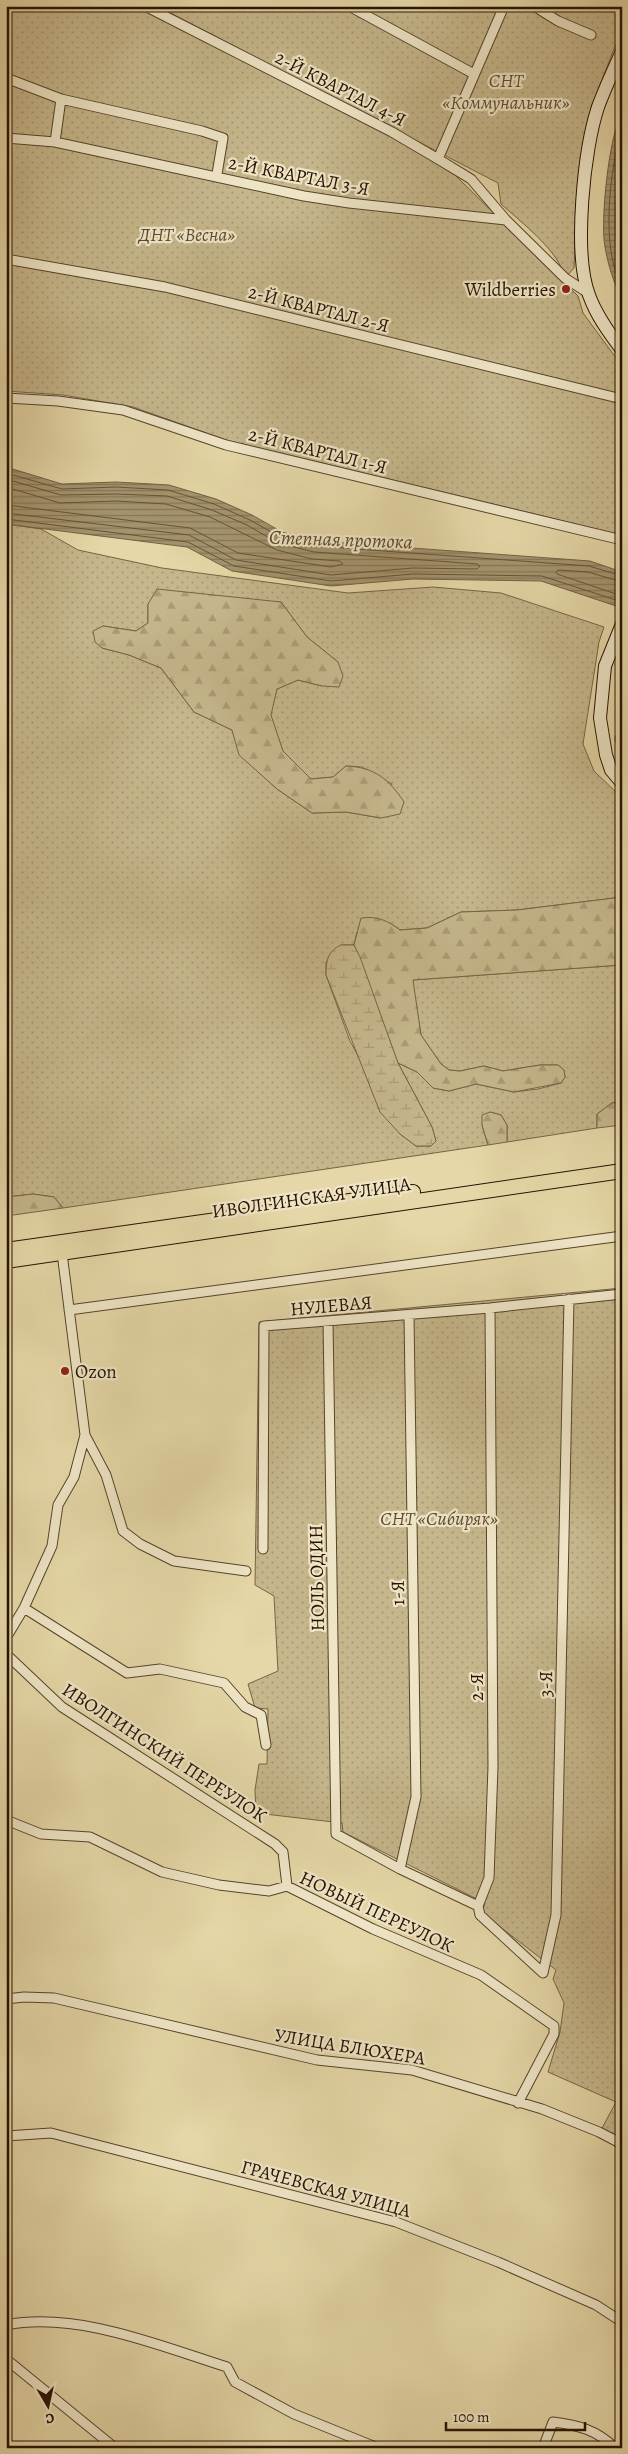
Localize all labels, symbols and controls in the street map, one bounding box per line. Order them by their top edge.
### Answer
street label: 2-Й КВАРТАЛ 4-Я [271,45,410,133]
park label: СНТ «Коммунальник» [443,68,570,116]
street label: 2-Й КВАРТАЛ 3-Я [226,150,372,202]
park label: ДНТ «Весна» [137,222,235,248]
place label: Wildberries [464,277,556,303]
street label: 2-Й КВАРТАЛ 2-Я [246,279,392,339]
marker: Wildberries [560,283,572,295]
street label: 2-Й КВАРТАЛ 1-Я [246,421,390,481]
water label: Степная протока [269,523,413,556]
street label: ИВОЛГИНСКАЯ УЛИЦА [210,1171,413,1225]
street label: НУЛЕВАЯ [289,1289,373,1323]
place label: Ozon [75,1359,117,1385]
marker: Ozon [59,1365,71,1377]
park label: СНТ «Сибиряк» [380,1506,498,1532]
street label: НОЛЬ ОДИН [303,1524,331,1632]
street label: 1-Я [385,1580,411,1606]
street label: 3-Я [533,1670,559,1698]
street label: 2-Я [464,1673,490,1701]
street label: ИВОЛГИНСКИЙ ПЕРЕУЛОК [57,1677,272,1829]
street label: НОВЫЙ ПЕРЕУЛОК [295,1865,458,1959]
street label: УЛИЦА БЛЮХЕРА [273,2022,428,2072]
street label: ГРАЧЕВСКАЯ УЛИЦА [238,2154,414,2224]
north arrow [22,2382,72,2432]
scale bar [446,2399,584,2431]
text: 100 m [453,2407,490,2427]
text: С [44,2408,56,2428]

